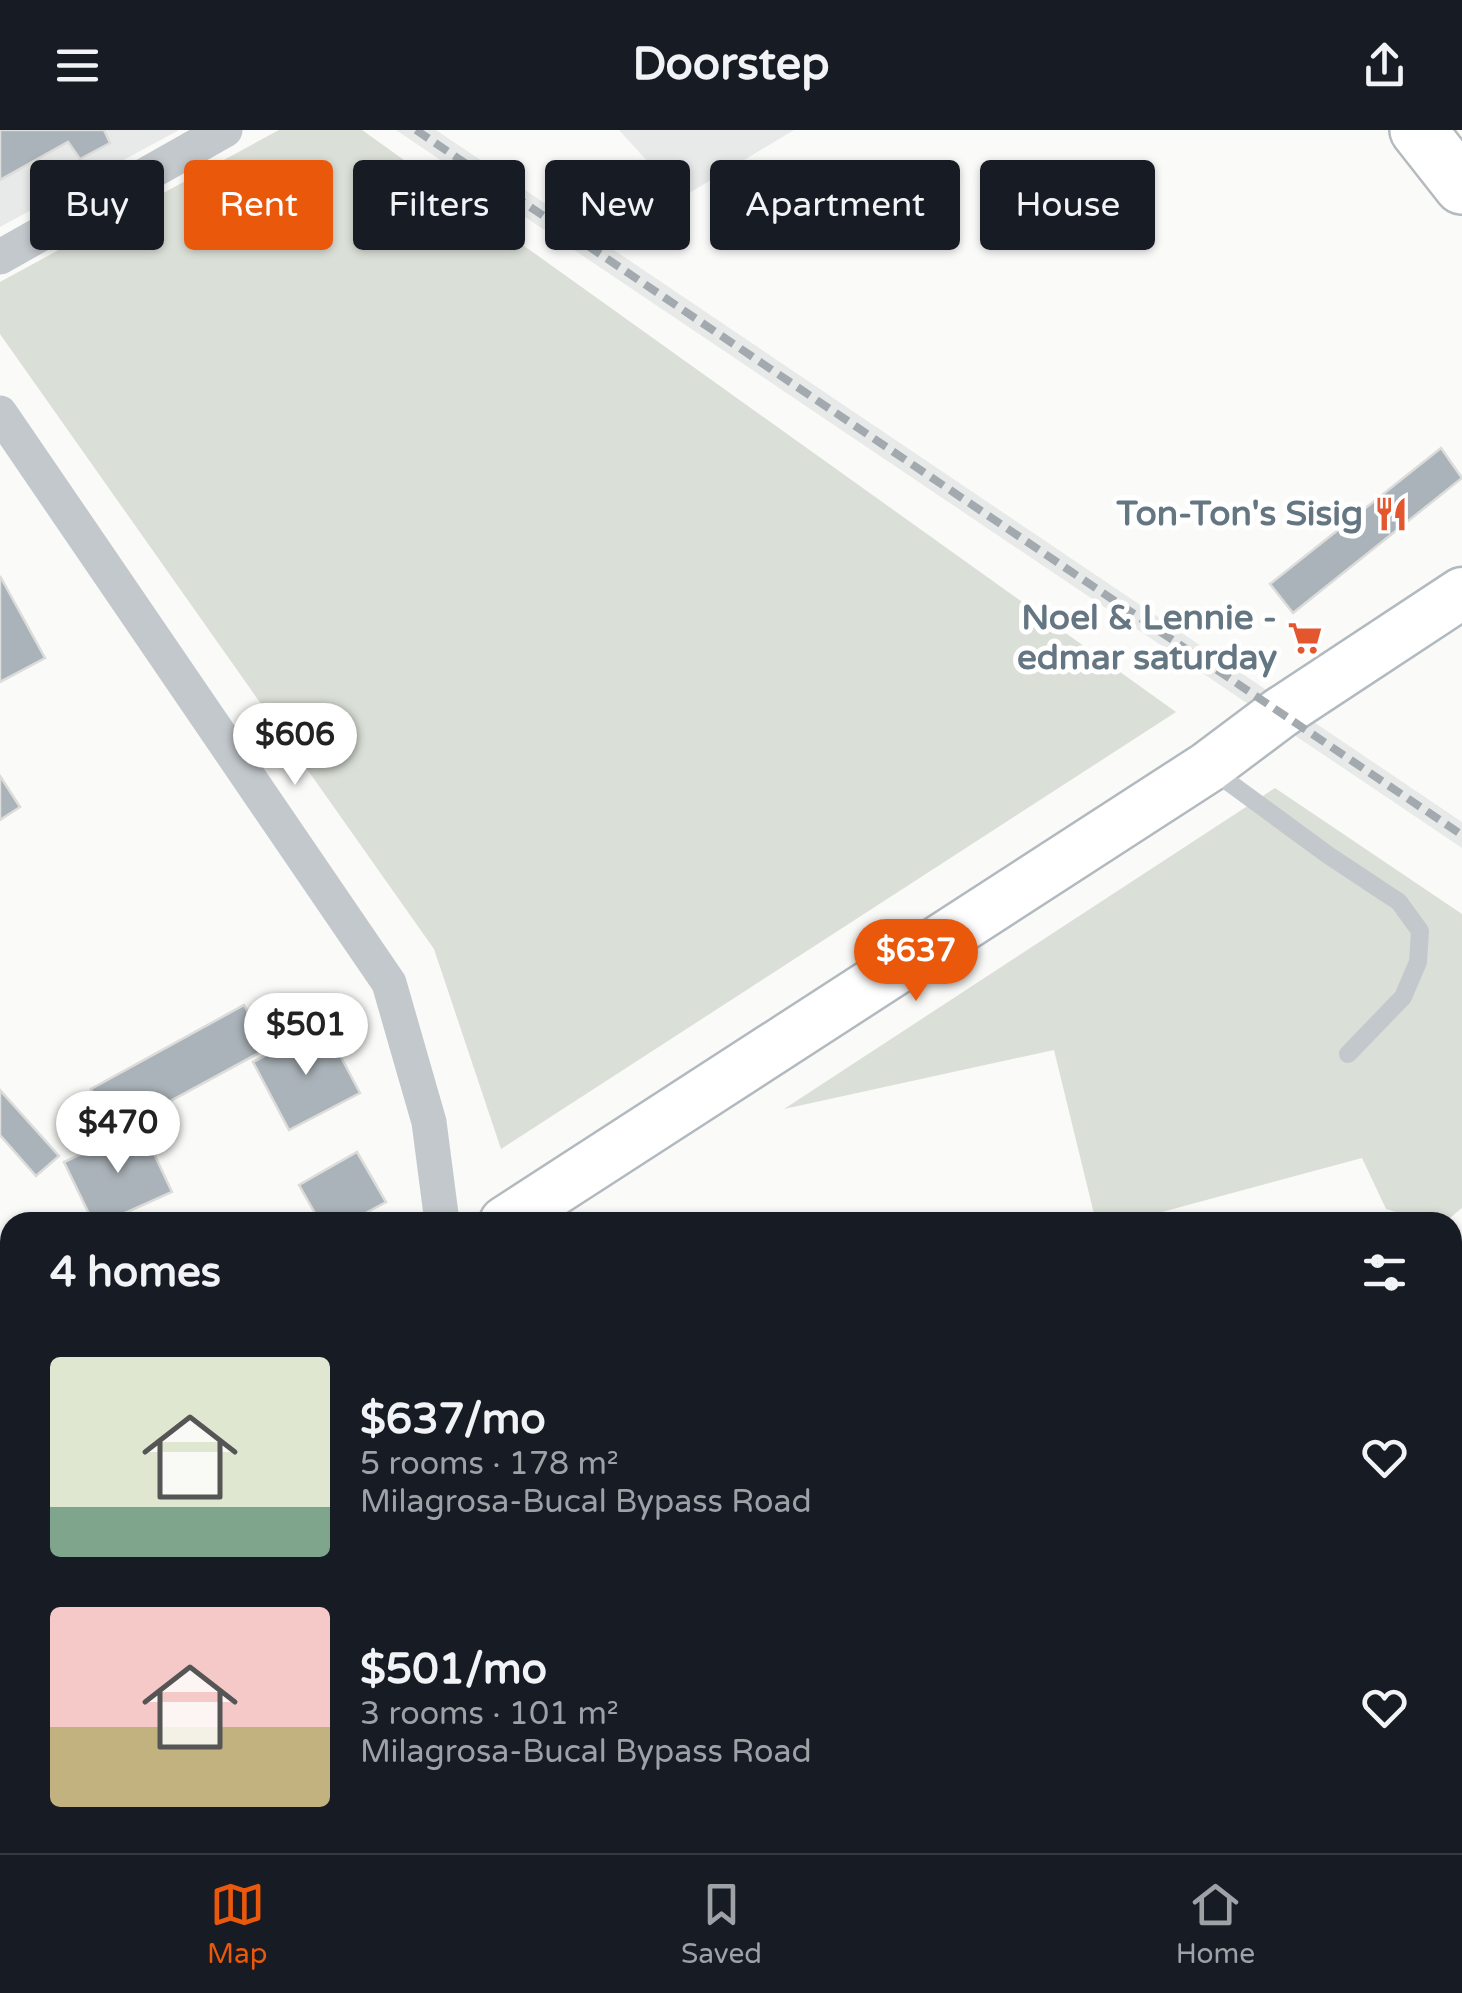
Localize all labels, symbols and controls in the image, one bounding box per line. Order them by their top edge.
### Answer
icon: menu [50,38,105,93]
text: Doorstep [632,38,830,92]
icon: share [1357,38,1412,93]
chip: Buy [30,160,164,250]
chip: Rent [184,160,333,250]
chip: Filters [353,160,525,250]
chip: New [545,160,690,250]
chip: Apartment [710,160,960,250]
chip: House [980,160,1155,250]
place label: Ton-Ton's Sisig [1115,493,1363,535]
restaurant icon: Ton-Ton's Sisig [1372,495,1410,533]
place label: Noel & Lennie - edmar saturday [1017,597,1277,679]
supermarket icon: Noel & Lennie - edmar saturday [1286,619,1324,657]
pin: $606 [236,703,354,788]
text: $606 [255,716,335,754]
pin: $637 [857,919,975,1004]
text: $637 [876,932,956,970]
pin: $501 [247,993,365,1078]
text: $501 [266,1006,346,1044]
pin: $470 [59,1091,177,1176]
text: $470 [78,1104,158,1142]
icon: filters [1357,1245,1412,1300]
text: 4 homes [50,1247,221,1298]
text: $637/mo [360,1394,546,1445]
icon: home [130,1397,250,1517]
icon: heart [1357,1430,1412,1485]
text: 5 rooms · 178 m² [360,1445,619,1483]
text: Milagrosa-Bucal Bypass Road [360,1483,812,1521]
text: $501/mo [360,1644,547,1695]
icon: home [130,1647,250,1767]
icon: heart [1357,1680,1412,1735]
text: 3 rooms · 101 m² [360,1695,619,1733]
text: Milagrosa-Bucal Bypass Road [360,1733,812,1771]
tab: Map [207,1877,267,1971]
tab: Saved [681,1877,762,1971]
tab: Home [1176,1877,1255,1971]

